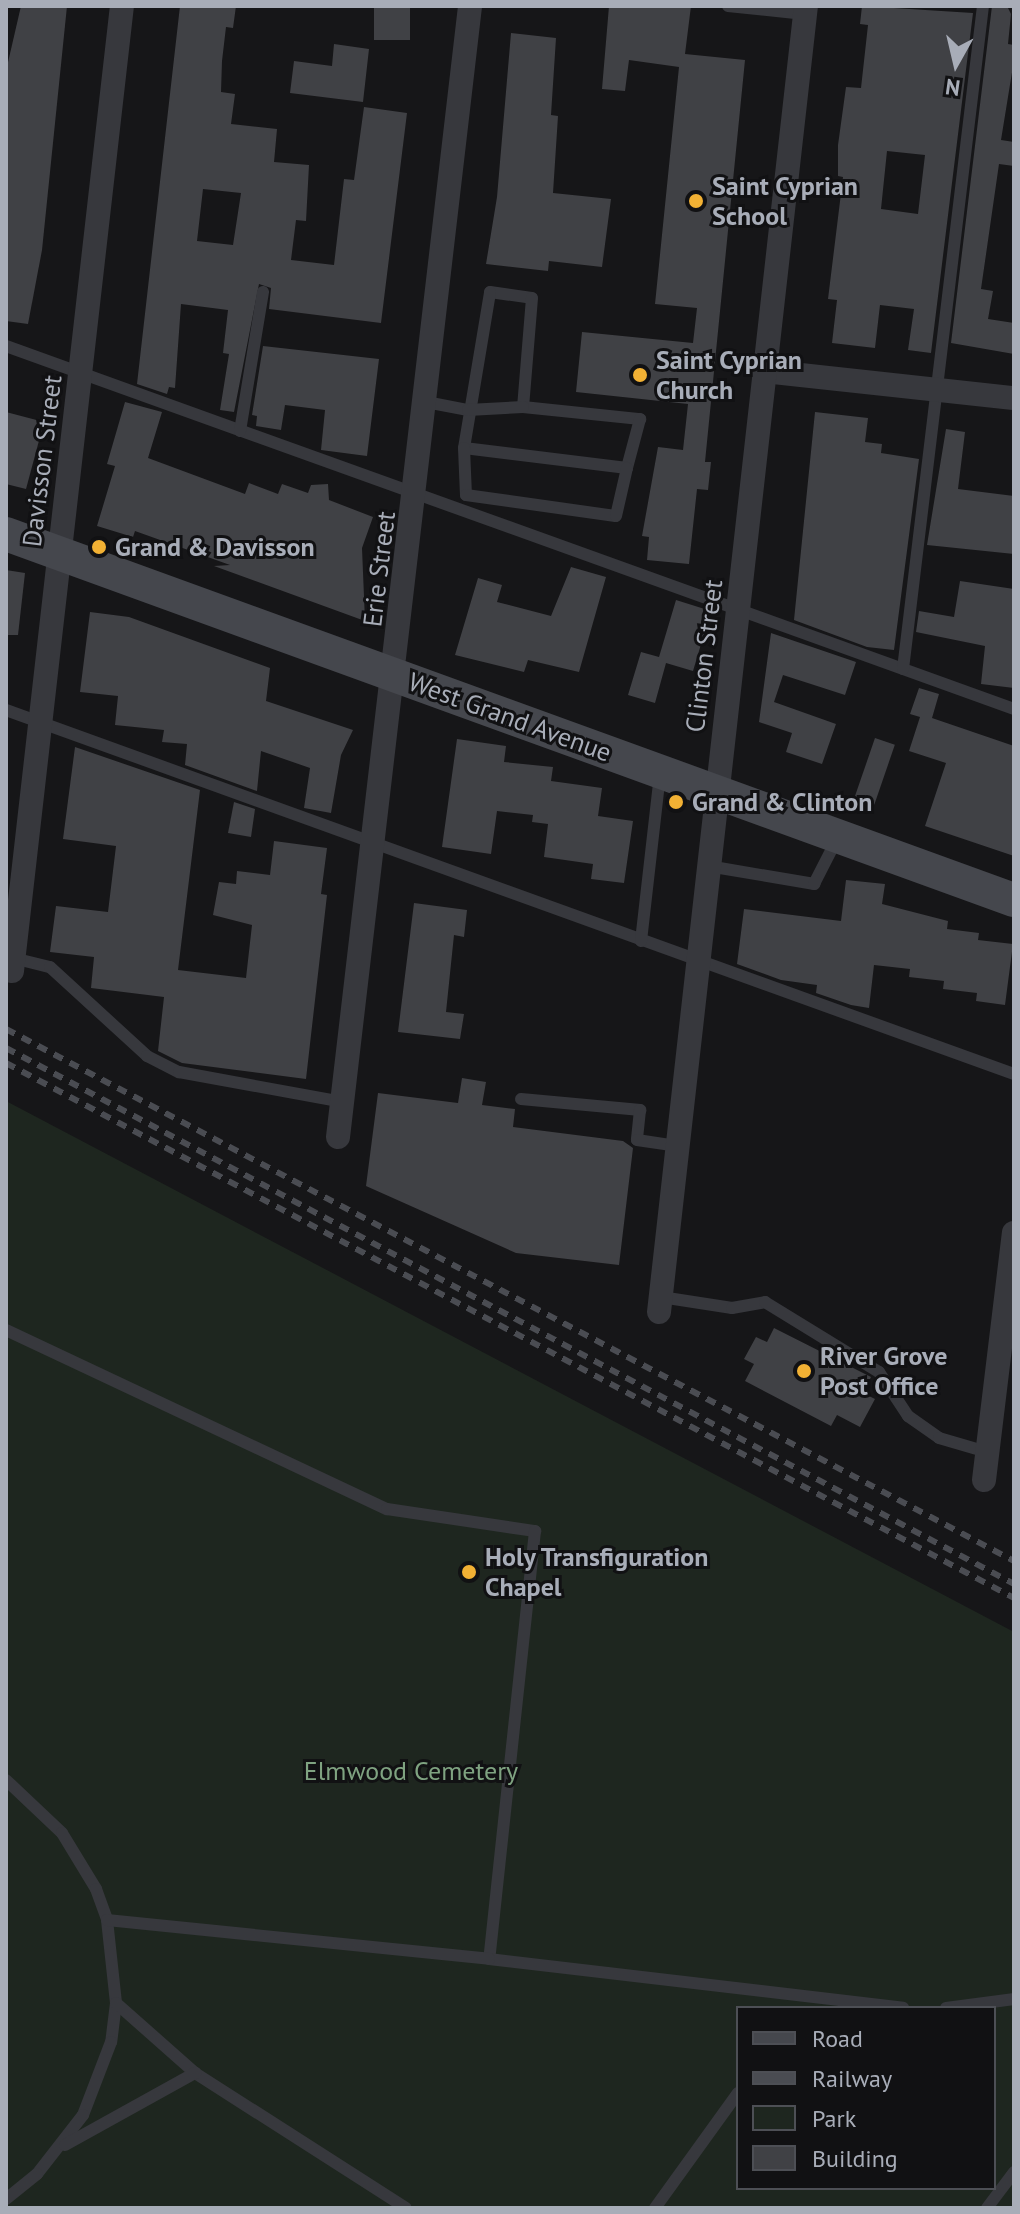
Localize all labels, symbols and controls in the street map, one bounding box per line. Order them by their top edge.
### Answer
north arrow [916,24,996,104]
text: N [944,73,962,103]
place label: Saint Cyprian School [712,170,858,232]
marker: Saint Cyprian School [687,192,705,210]
place label: Saint Cyprian Church [656,344,802,406]
marker: Saint Cyprian Church [631,366,649,384]
street label: Davisson Street [16,373,68,549]
street label: Erie Street [356,509,402,629]
place label: Grand & Davisson [115,531,315,563]
marker: Grand & Davisson [90,538,108,556]
street label: Clinton Street [679,578,729,734]
street label: West Grand Avenue [404,666,616,768]
place label: Grand & Clinton [692,786,873,818]
marker: Grand & Clinton [667,793,685,811]
place label: River Grove Post Office [820,1340,948,1402]
marker: River Grove Post Office [795,1362,813,1380]
place label: Holy Transfiguration Chapel [485,1541,710,1602]
marker: Holy Transfiguration Chapel [460,1563,478,1581]
park label: Elmwood Cemetery [304,1755,518,1787]
legend [736,2006,996,2190]
text: Road [812,2023,863,2054]
text: Railway [812,2063,892,2094]
text: Park [812,2103,856,2134]
text: Building [812,2143,898,2174]

